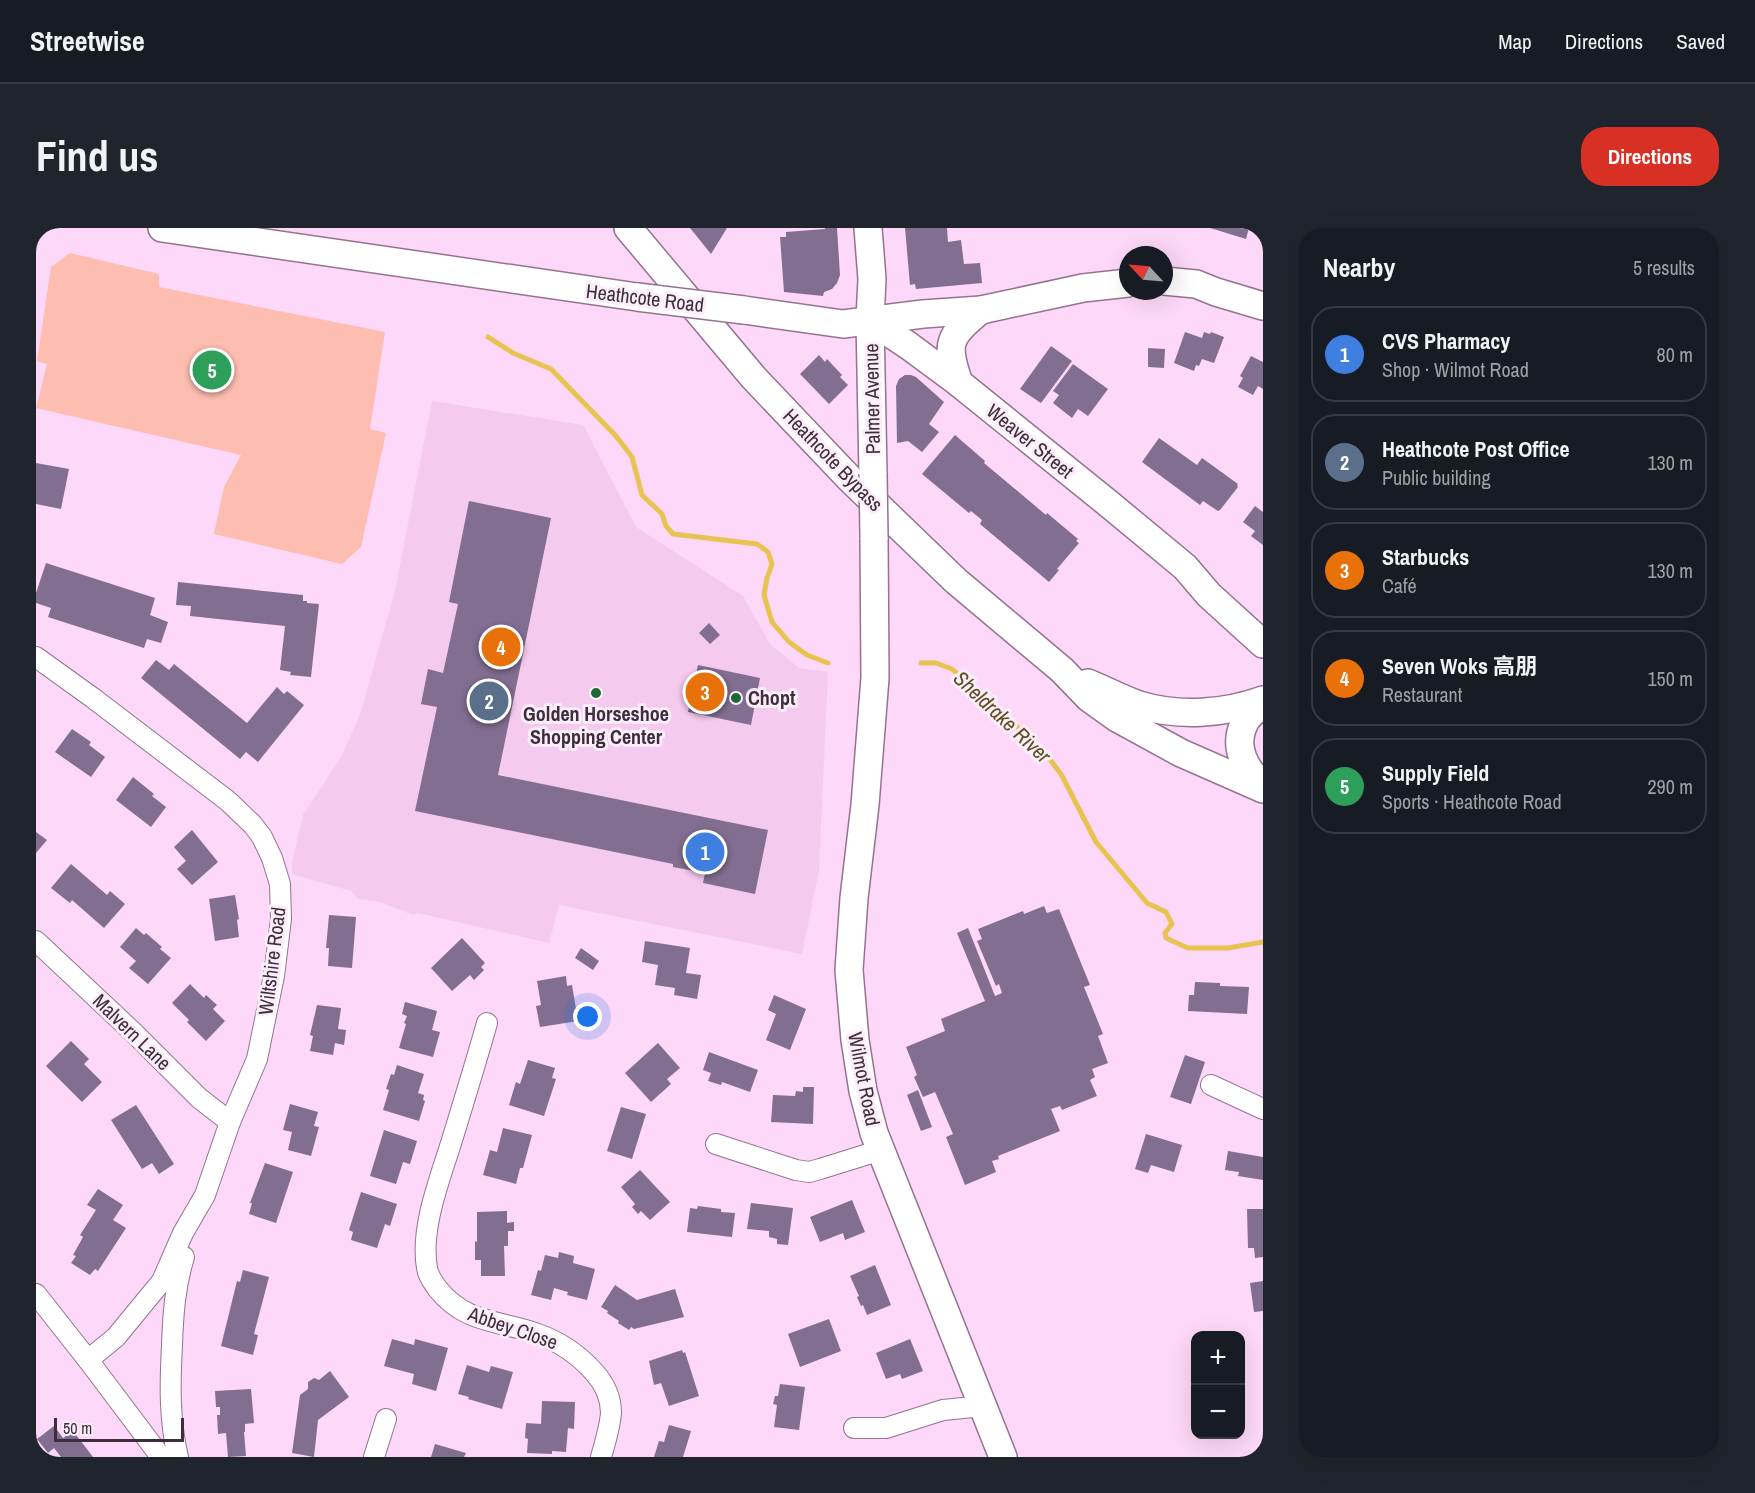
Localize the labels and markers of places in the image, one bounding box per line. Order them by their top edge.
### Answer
pin: 5 [192,348,231,392]
pin: 4 [482,624,520,670]
pin: 3 [686,670,724,714]
pin: 2 [470,678,508,724]
place label: Chopt [748,684,796,711]
marker: Golden Horseshoe Shopping Center [589,686,603,700]
marker: Chopt [729,691,743,705]
place label: Golden Horseshoe Shopping Center [523,700,669,750]
pin: 1 [686,830,724,874]

